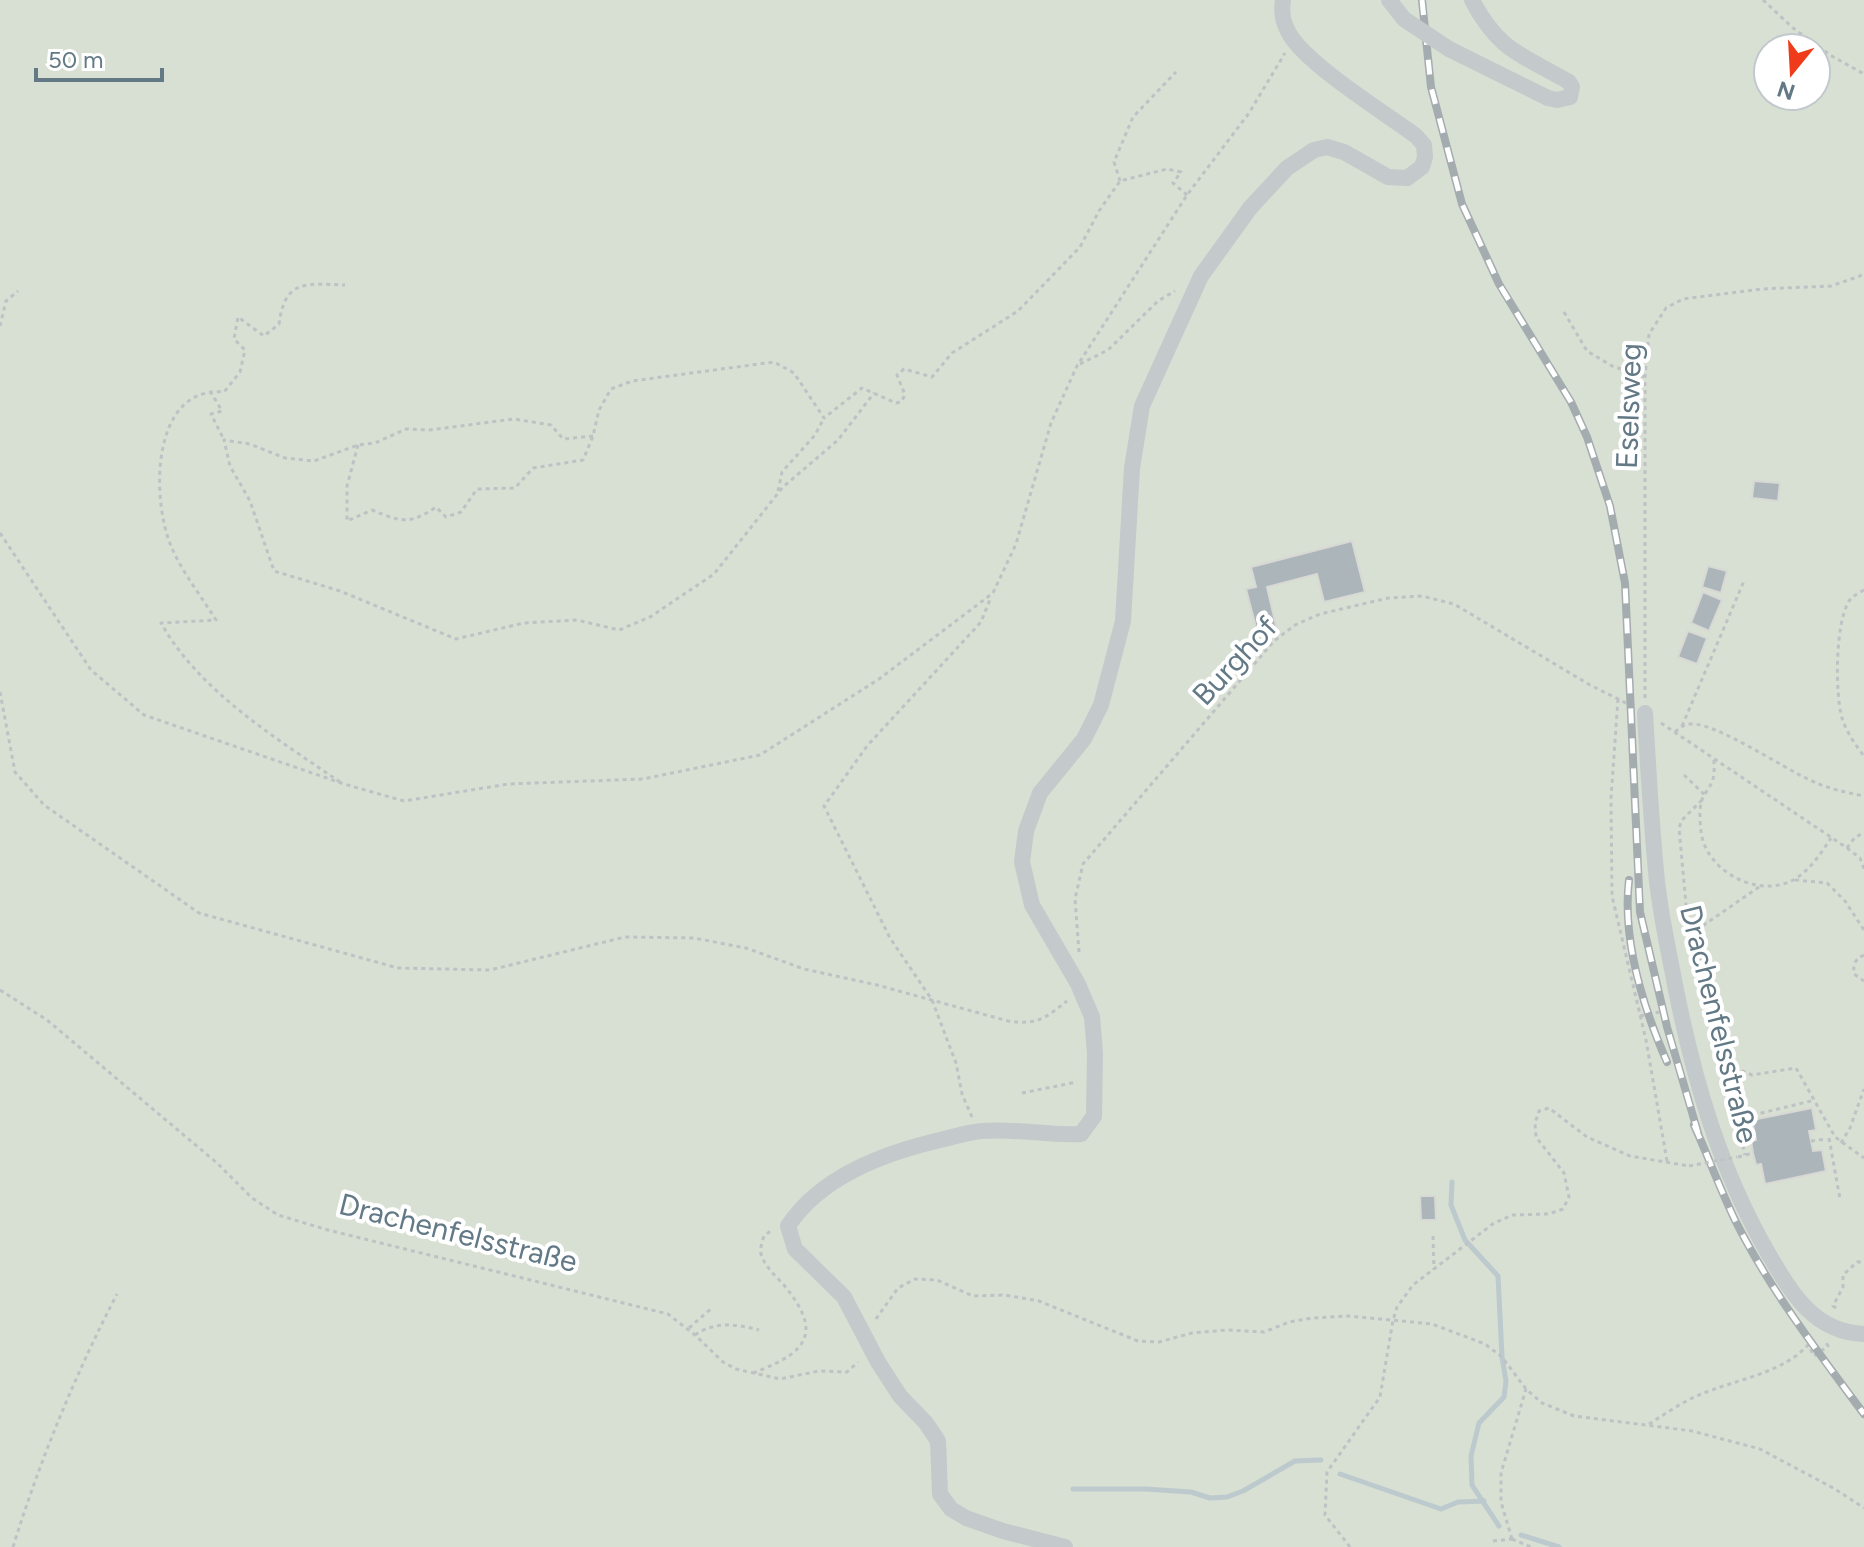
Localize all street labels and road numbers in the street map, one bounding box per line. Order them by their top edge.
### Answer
street label: Eselsweg [1608,342,1649,470]
street label: Burghof [1184,609,1285,713]
street label: Drachenfelsstraße [1672,901,1767,1147]
street label: Drachenfelsstraße [335,1185,581,1280]

